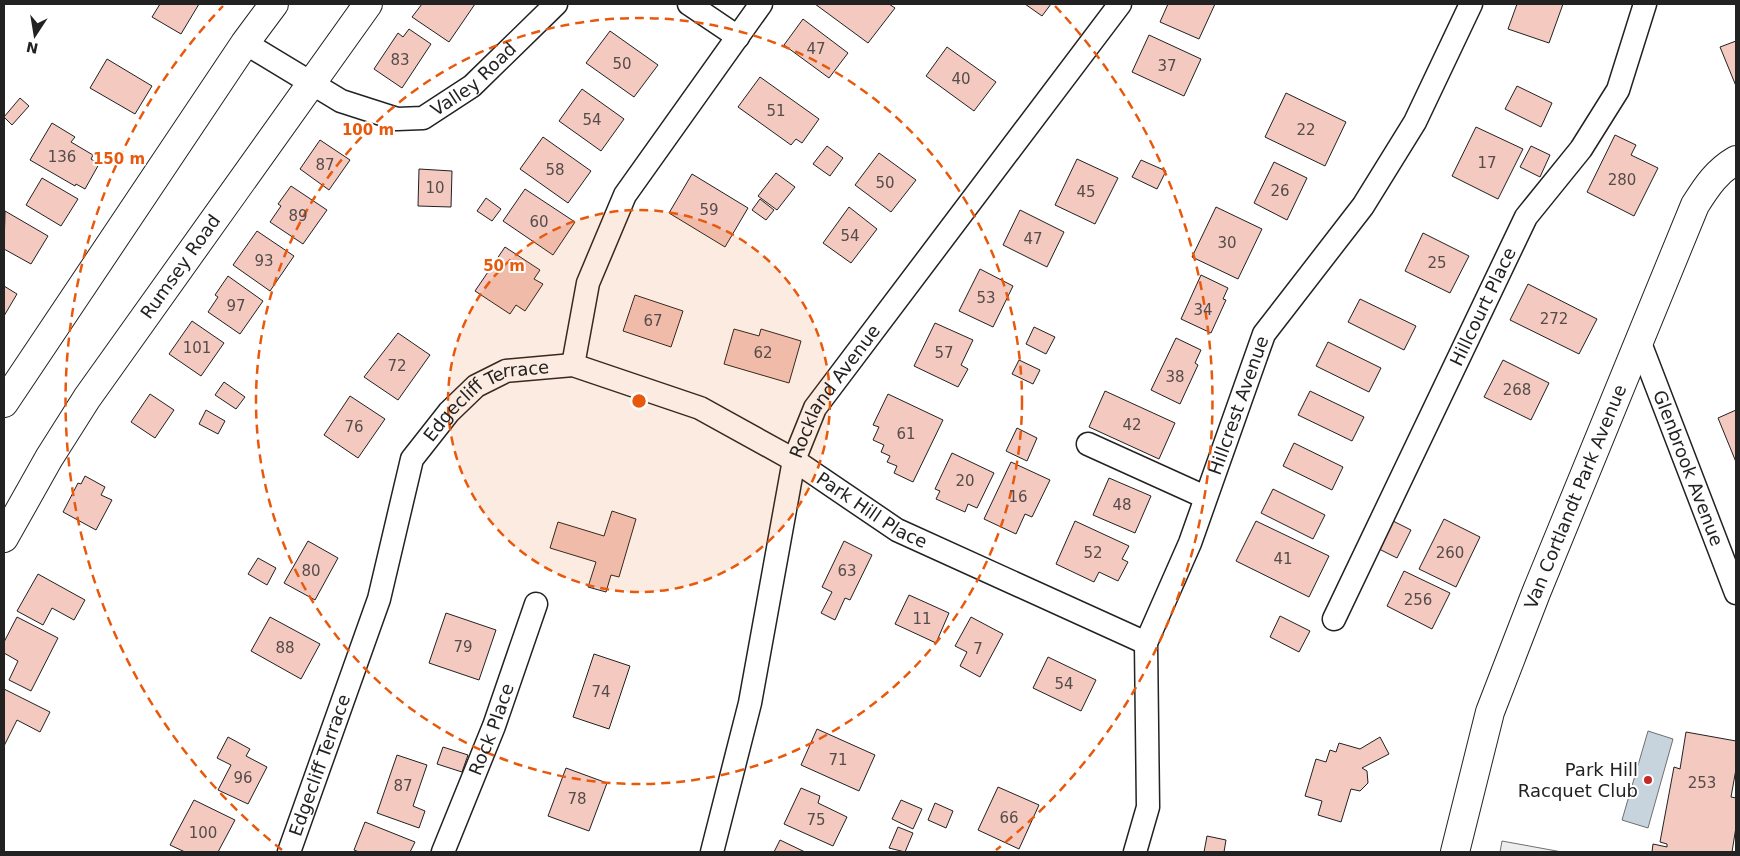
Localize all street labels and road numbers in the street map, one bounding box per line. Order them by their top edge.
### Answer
street label: Valley Road [427,38,520,120]
street label: Rumsey Road [136,210,224,323]
street label: Hillcourt Place [1445,244,1520,369]
street label: Rockland Avenue [785,320,884,461]
street label: Hillcrest Avenue [1204,333,1272,477]
street label: Edgecliff Terrace [419,356,550,445]
street label: Van Cortlandt Park Avenue [1520,381,1630,612]
street label: Glenbrook Avenue [1649,387,1728,549]
street label: Park Hill Place [813,468,931,552]
street label: Rock Place [464,680,518,778]
street label: Edgecliff Terrace [285,691,354,839]

